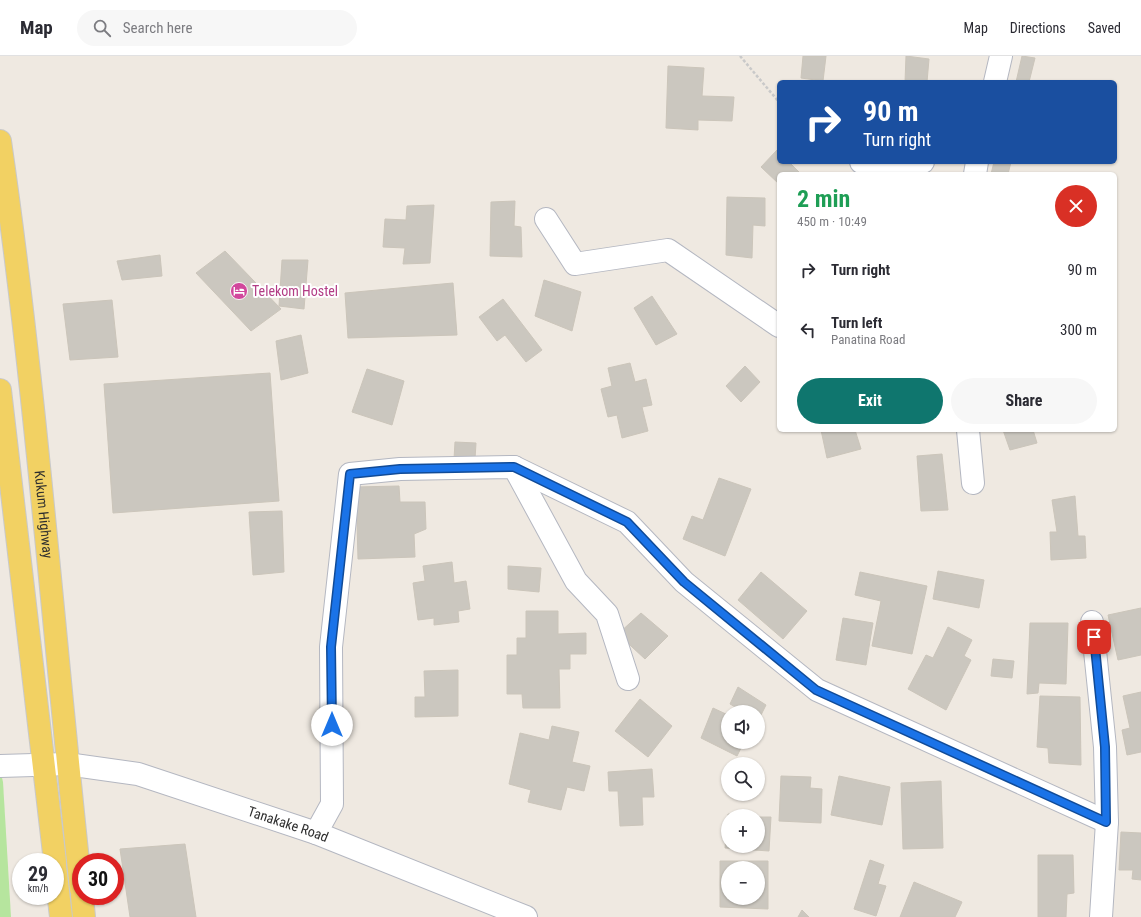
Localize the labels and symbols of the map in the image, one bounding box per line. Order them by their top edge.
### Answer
hotel icon: Telekom Hostel [229,281,249,301]
place label: Telekom Hostel [252,283,338,299]
street label: Kukum Highway [31,470,56,559]
pin [1077,620,1111,654]
position arrow [311,704,353,746]
street label: Tanakake Road [246,803,331,845]
speed limit sign: 30 [72,853,124,905]

